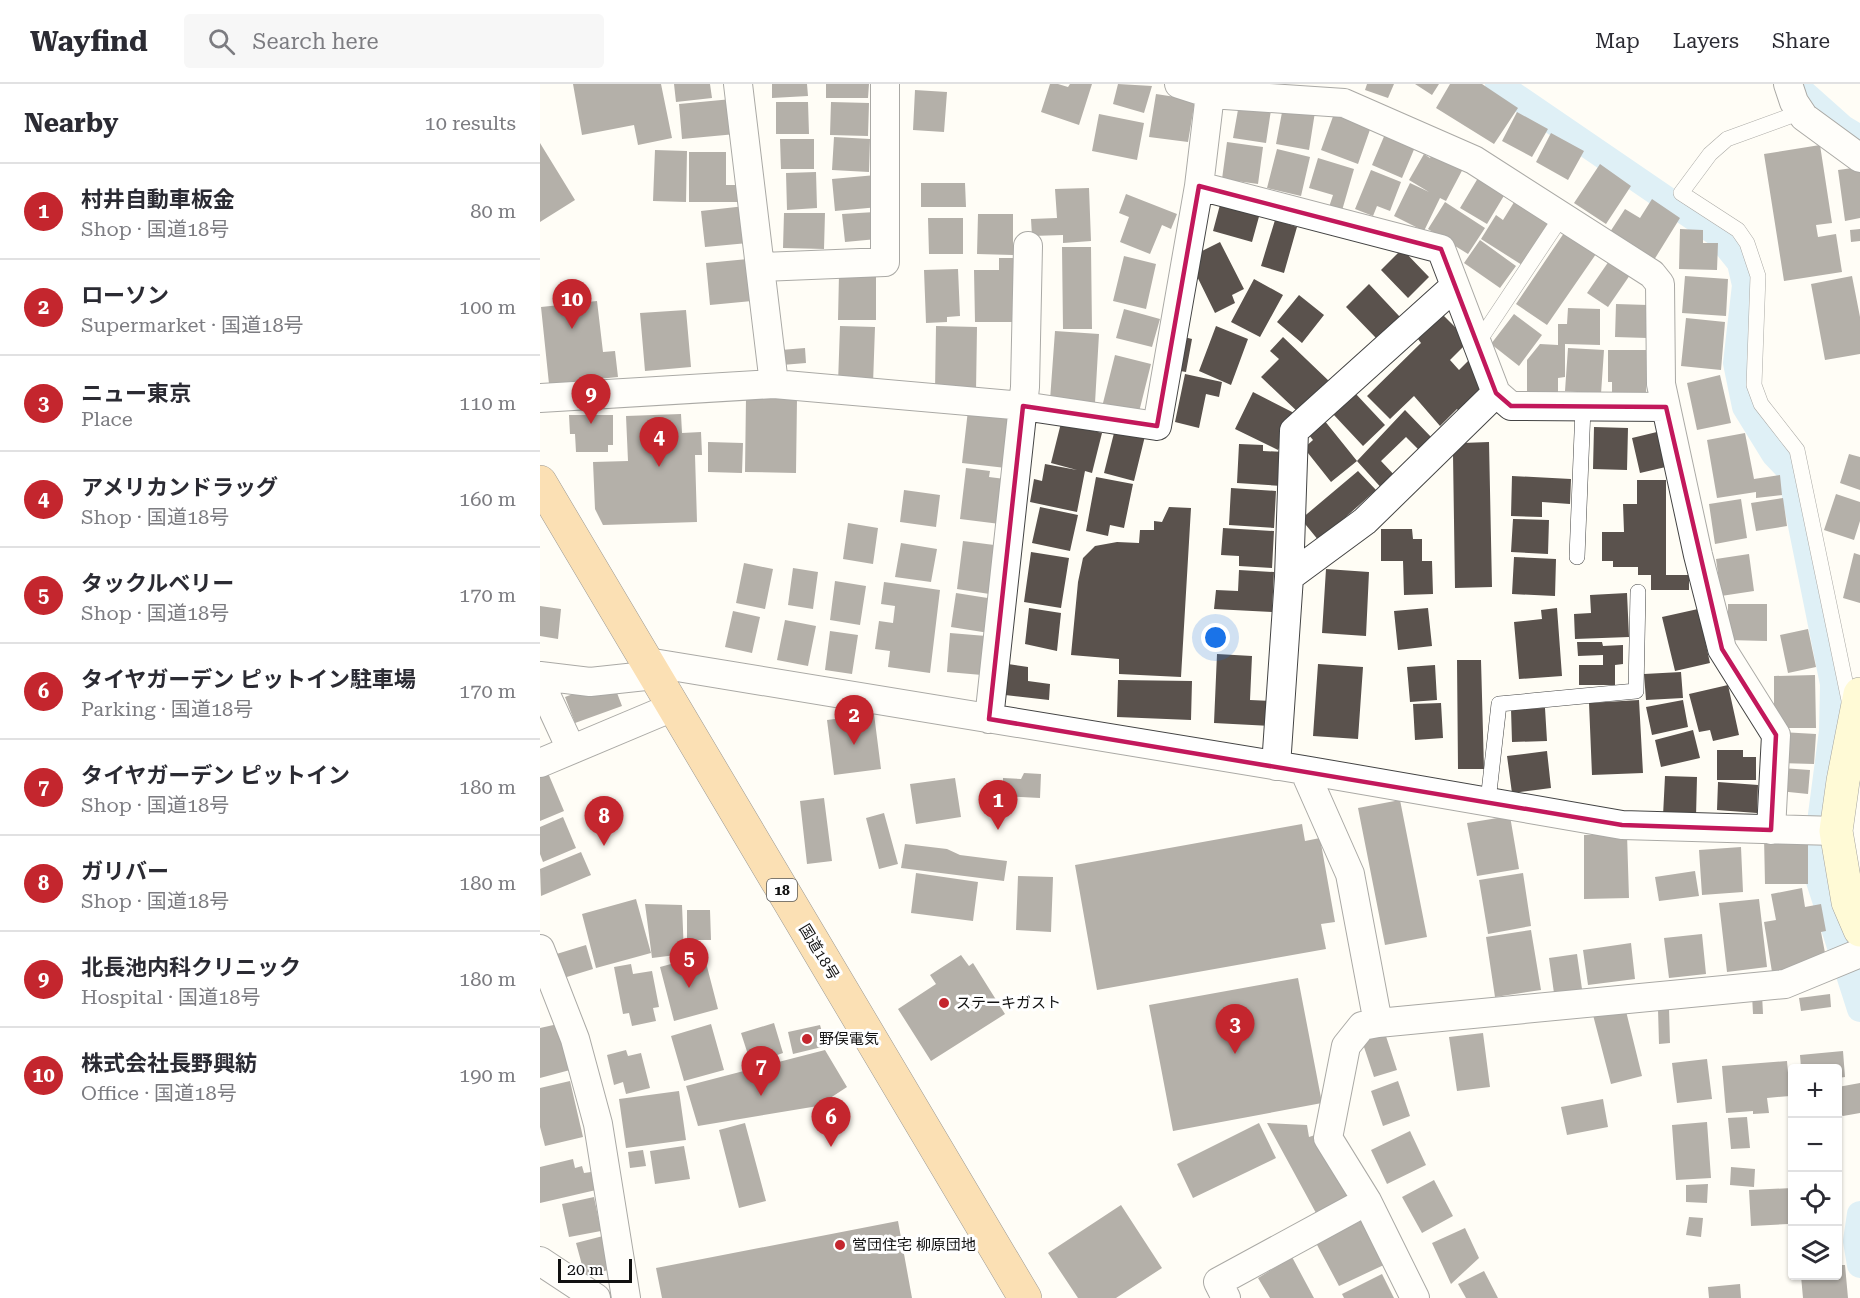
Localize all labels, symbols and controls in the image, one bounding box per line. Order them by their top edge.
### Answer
search box [184,14,604,68]
text: Wayfind [30,25,148,58]
icon: search [205,25,238,58]
text: Search here [253,29,379,54]
text: Map [1595,29,1640,53]
text: Layers [1673,29,1739,53]
text: Share [1772,29,1830,53]
text: Nearby [24,108,118,138]
text: 10 results [425,111,516,135]
text: 村井自動車板金 [81,187,235,212]
text: 1 [38,199,49,223]
text: 80 m [470,199,516,223]
text: Shop · 国道18号 [81,217,229,241]
pin: 10 [552,280,591,329]
text: ローソン [81,283,169,308]
text: 2 [38,295,49,319]
text: 100 m [459,295,516,319]
text: Supermarket · 国道18号 [81,313,304,337]
pin: 9 [572,374,610,424]
text: ニュー東京 [81,381,191,406]
text: 3 [38,391,49,415]
text: 110 m [459,391,516,415]
text: Place [81,407,133,431]
pin: 4 [640,418,678,467]
text: アメリカンドラッグ [81,475,278,500]
text: 4 [38,487,49,511]
text: 160 m [459,487,516,511]
text: Shop · 国道18号 [81,505,229,529]
text: タックルベリー [81,571,234,596]
text: 5 [38,583,49,607]
text: 170 m [459,583,516,607]
text: Shop · 国道18号 [81,601,229,625]
your location [1201,623,1230,652]
text: タイヤガーデン ピットイン駐車場 [81,667,416,692]
text: 6 [38,679,49,703]
text: 170 m [459,679,516,703]
pin: 2 [834,696,874,745]
text: Parking · 国道18号 [81,697,253,721]
text: タイヤガーデン ピットイン [81,763,350,788]
text: 7 [38,775,49,799]
text: 180 m [459,775,516,799]
pin: 1 [978,780,1018,830]
text: Shop · 国道18号 [81,793,229,817]
pin: 8 [584,796,624,846]
text: ガリバー [81,859,169,884]
text: 8 [38,871,49,895]
text: 180 m [459,871,516,895]
road number: 18 [767,879,797,901]
text: Shop · 国道18号 [81,889,229,913]
street label: 国道18号 [795,921,843,983]
pin: 5 [670,938,708,988]
text: 北長池内科クリニック [81,955,301,980]
text: 9 [38,967,49,991]
text: 180 m [459,967,516,991]
text: Hospital · 国道18号 [81,985,261,1009]
place label: ステーキガスト [956,994,1061,1012]
marker: ステーキガスト [937,996,951,1010]
pin: 3 [1216,1004,1254,1054]
place label: 野俣電気 [819,1030,879,1048]
marker: 野俣電気 [800,1032,814,1046]
pin: 7 [742,1046,780,1096]
text: 株式会社長野興紡 [81,1051,257,1076]
text: 10 [32,1063,55,1087]
text: 190 m [459,1063,516,1087]
map controls [1788,1064,1842,1280]
button: + [1788,1064,1842,1118]
text: Office · 国道18号 [81,1081,237,1105]
pin: 6 [812,1098,850,1147]
button: − [1788,1118,1842,1172]
button: locate [1788,1172,1842,1226]
button: layers [1788,1226,1842,1280]
place label: 営団住宅 柳原団地 [852,1236,976,1254]
marker: 営団住宅 柳原団地 [833,1238,847,1252]
scale bar [558,1256,632,1284]
text: 20 m [567,1260,604,1279]

